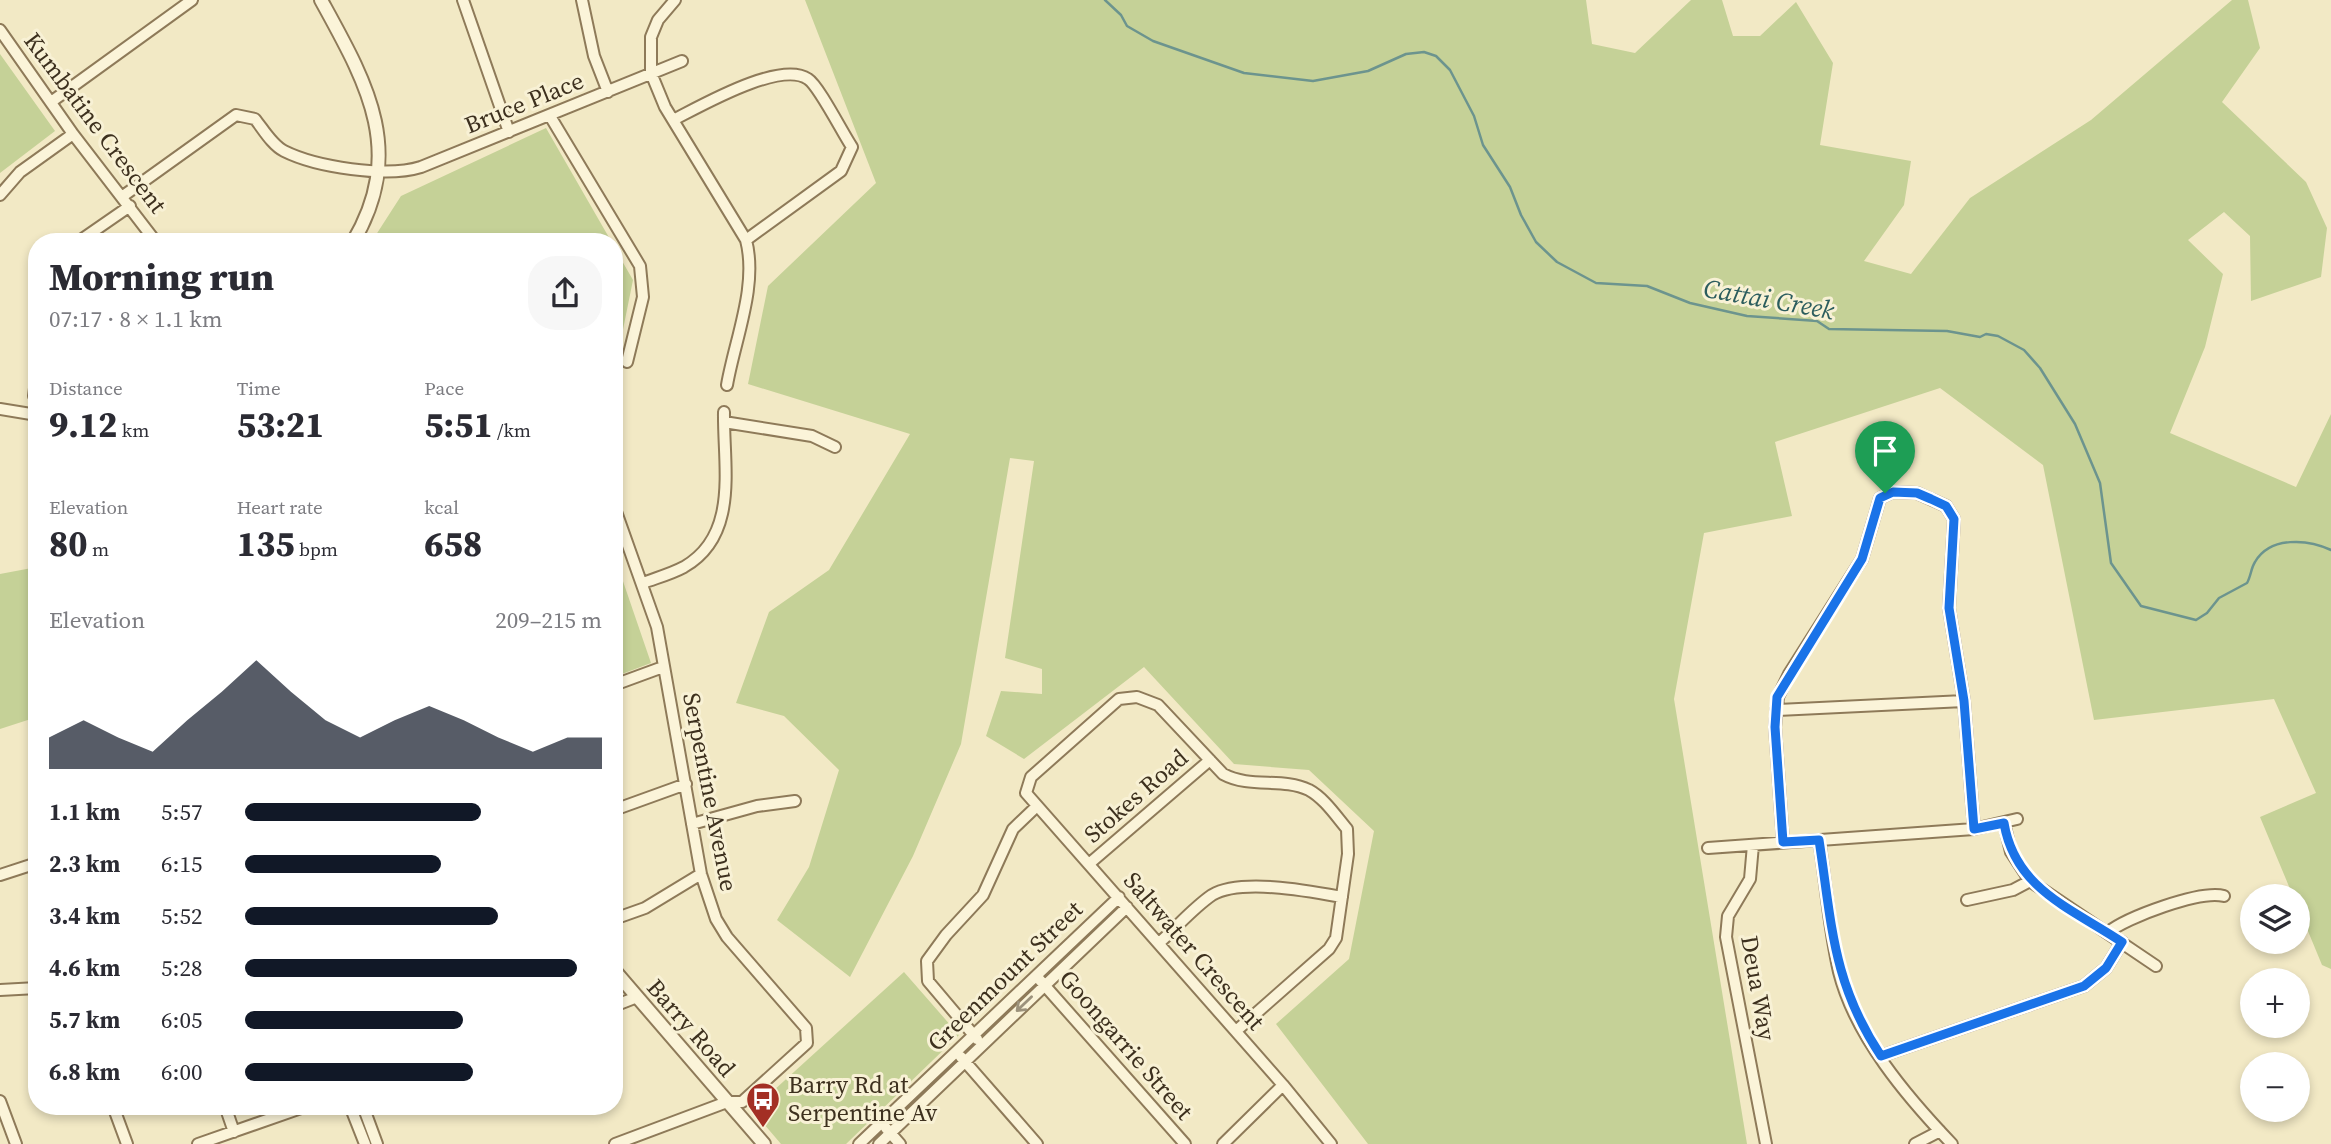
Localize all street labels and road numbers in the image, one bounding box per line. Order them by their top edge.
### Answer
street label: Kumbatine Crescent [17,26,174,220]
street label: Bruce Place [459,64,588,141]
street label: Serpentine Avenue [675,690,746,894]
street label: Stokes Road [1077,741,1195,850]
street label: Saltwater Crescent [1116,865,1272,1037]
street label: Greenmount Street [920,893,1090,1058]
street label: Deua Way [1733,933,1784,1044]
street label: Goongarrie Street [1052,963,1201,1127]
street label: Barry Road [640,972,743,1084]

